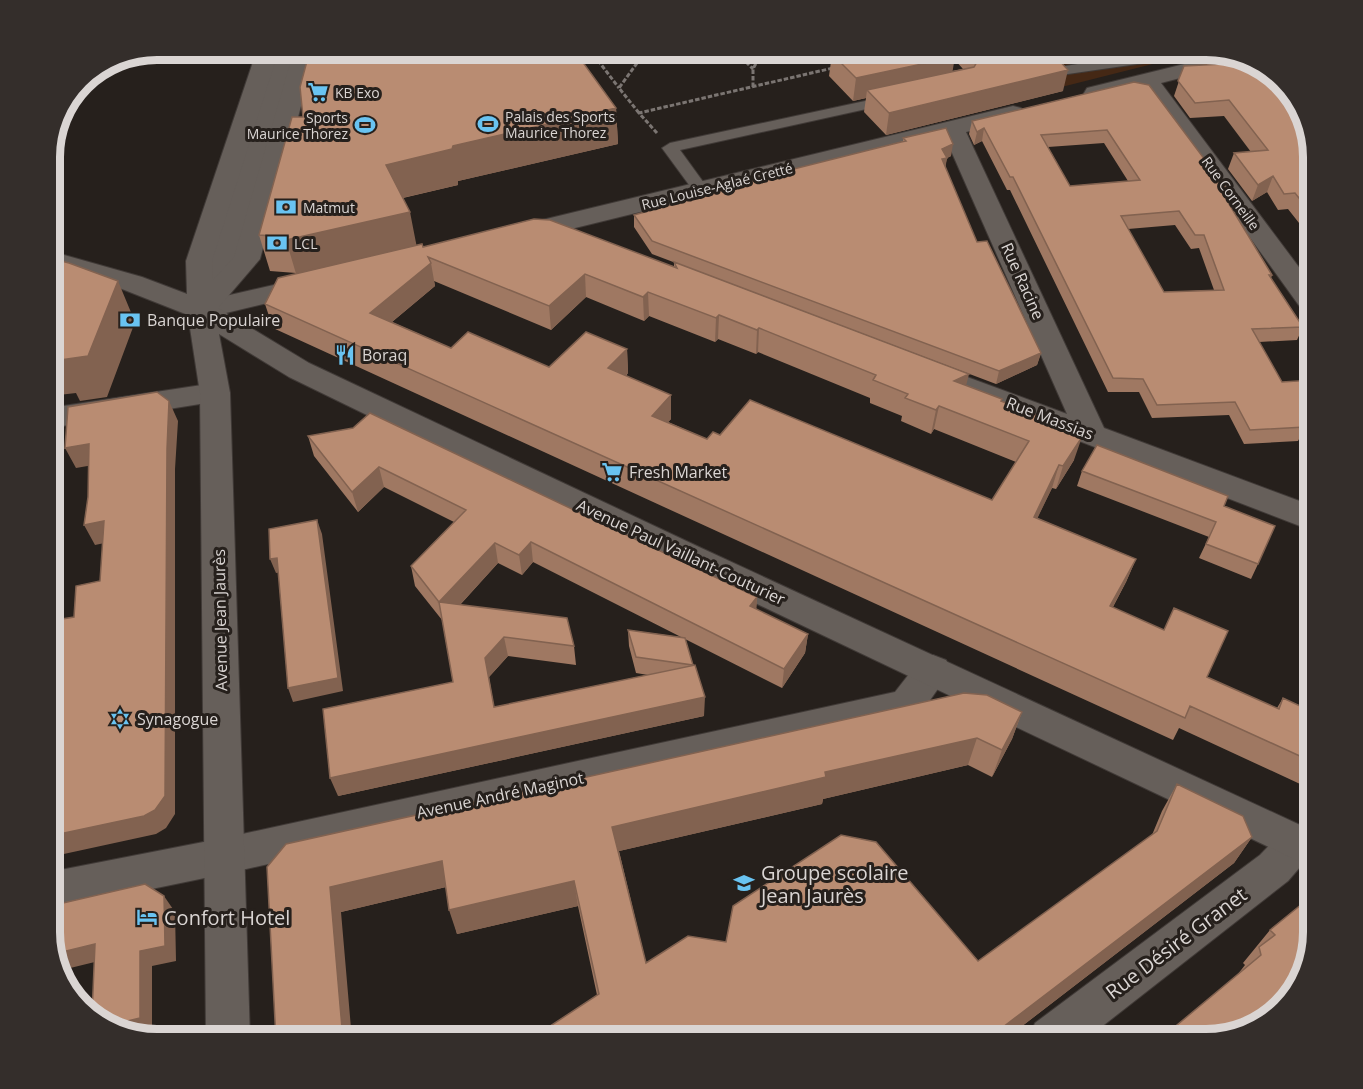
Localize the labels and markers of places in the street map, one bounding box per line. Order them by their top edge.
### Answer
supermarket icon: KB Exo [306,80,330,104]
place label: KB Exo [335,83,380,102]
place label: Palais des Sports Maurice Thorez [505,107,615,142]
place label: Sports Maurice Thorez [247,108,348,143]
sports icon: Palais des Sports Maurice Thorez [476,112,500,136]
sports icon: Sports Maurice Thorez [353,113,377,137]
bank icon: Matmut [274,195,298,219]
place label: Matmut [303,198,355,217]
bank icon: LCL [265,231,289,255]
place label: LCL [294,234,317,253]
bank icon: Banque Populaire [118,308,142,332]
place label: Banque Populaire [147,309,280,331]
restaurant icon: Boraq [333,343,357,367]
place label: Boraq [362,344,407,366]
supermarket icon: Fresh Market [600,460,624,484]
place label: Fresh Market [629,461,728,483]
synagogue icon: Synagogue [108,707,132,731]
place label: Synagogue [137,708,218,730]
place label: Groupe scolaire Jean Jaurès [759,859,908,909]
school or university icon: Groupe scolaire Jean Jaurès [732,871,756,895]
place label: Confort Hotel [164,904,290,931]
hotel icon: Confort Hotel [135,905,159,929]

